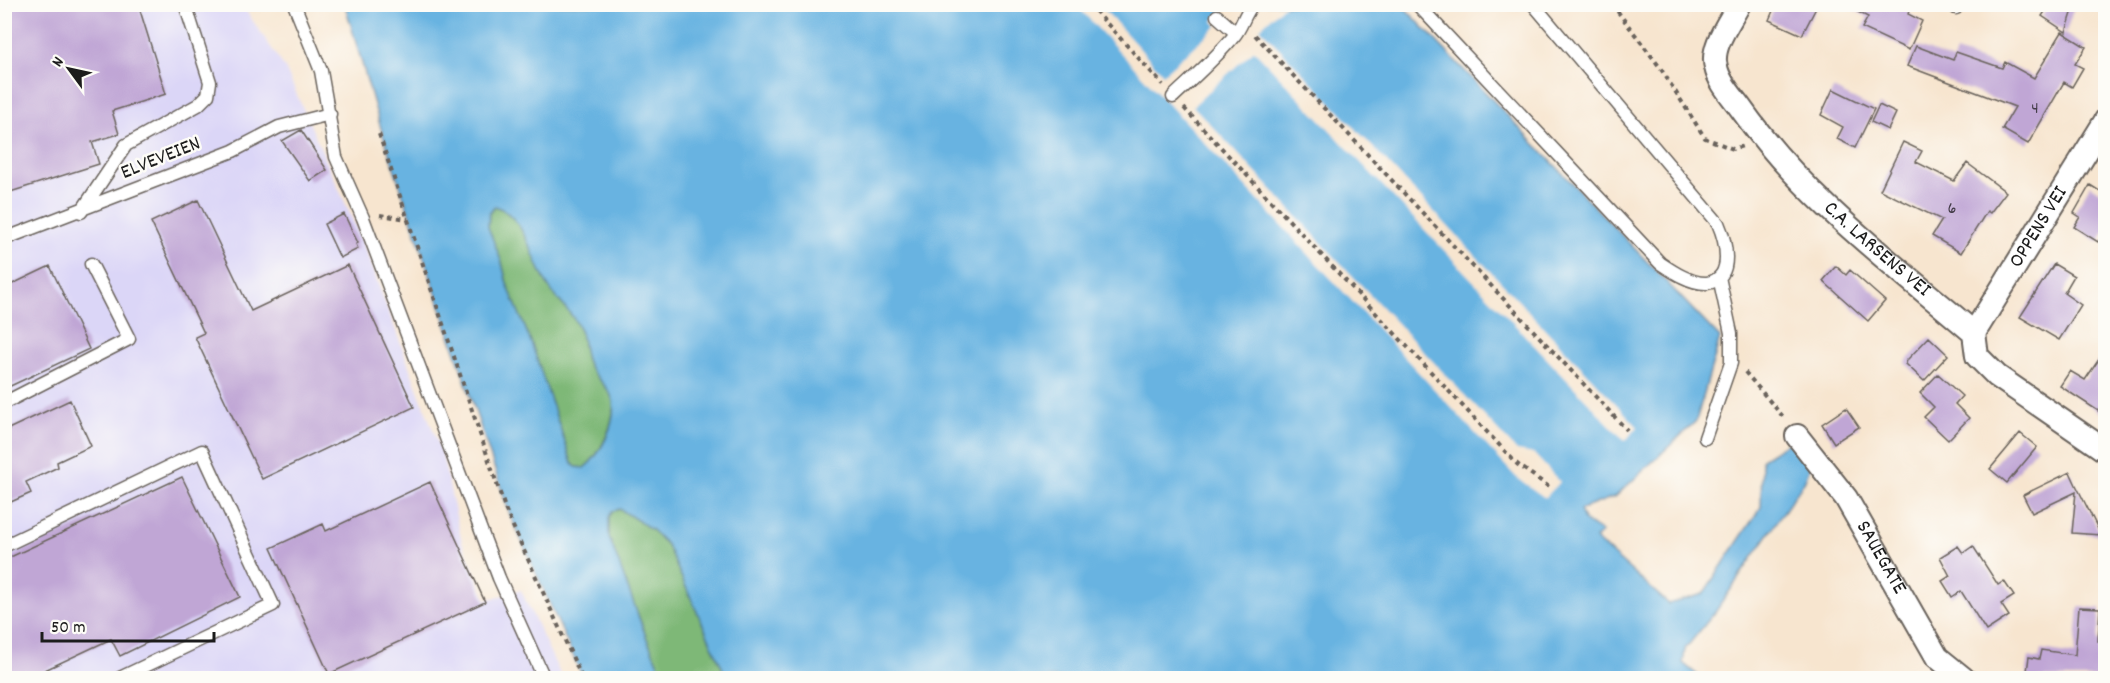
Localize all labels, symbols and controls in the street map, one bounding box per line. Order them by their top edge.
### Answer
north arrow [39,39,99,99]
text: N [47,53,70,72]
house number: 4 [2031,97,2039,122]
street label: ELVEVEIEN [117,129,205,189]
street label: OPPENS VEI [2003,180,2076,274]
street label: C.A. LARSENS VEI [1816,195,1937,305]
house number: 6 [1948,197,1956,222]
street label: SAUEGATE [1847,516,1913,601]
scale bar [42,605,214,643]
text: 50 m [51,616,86,641]

